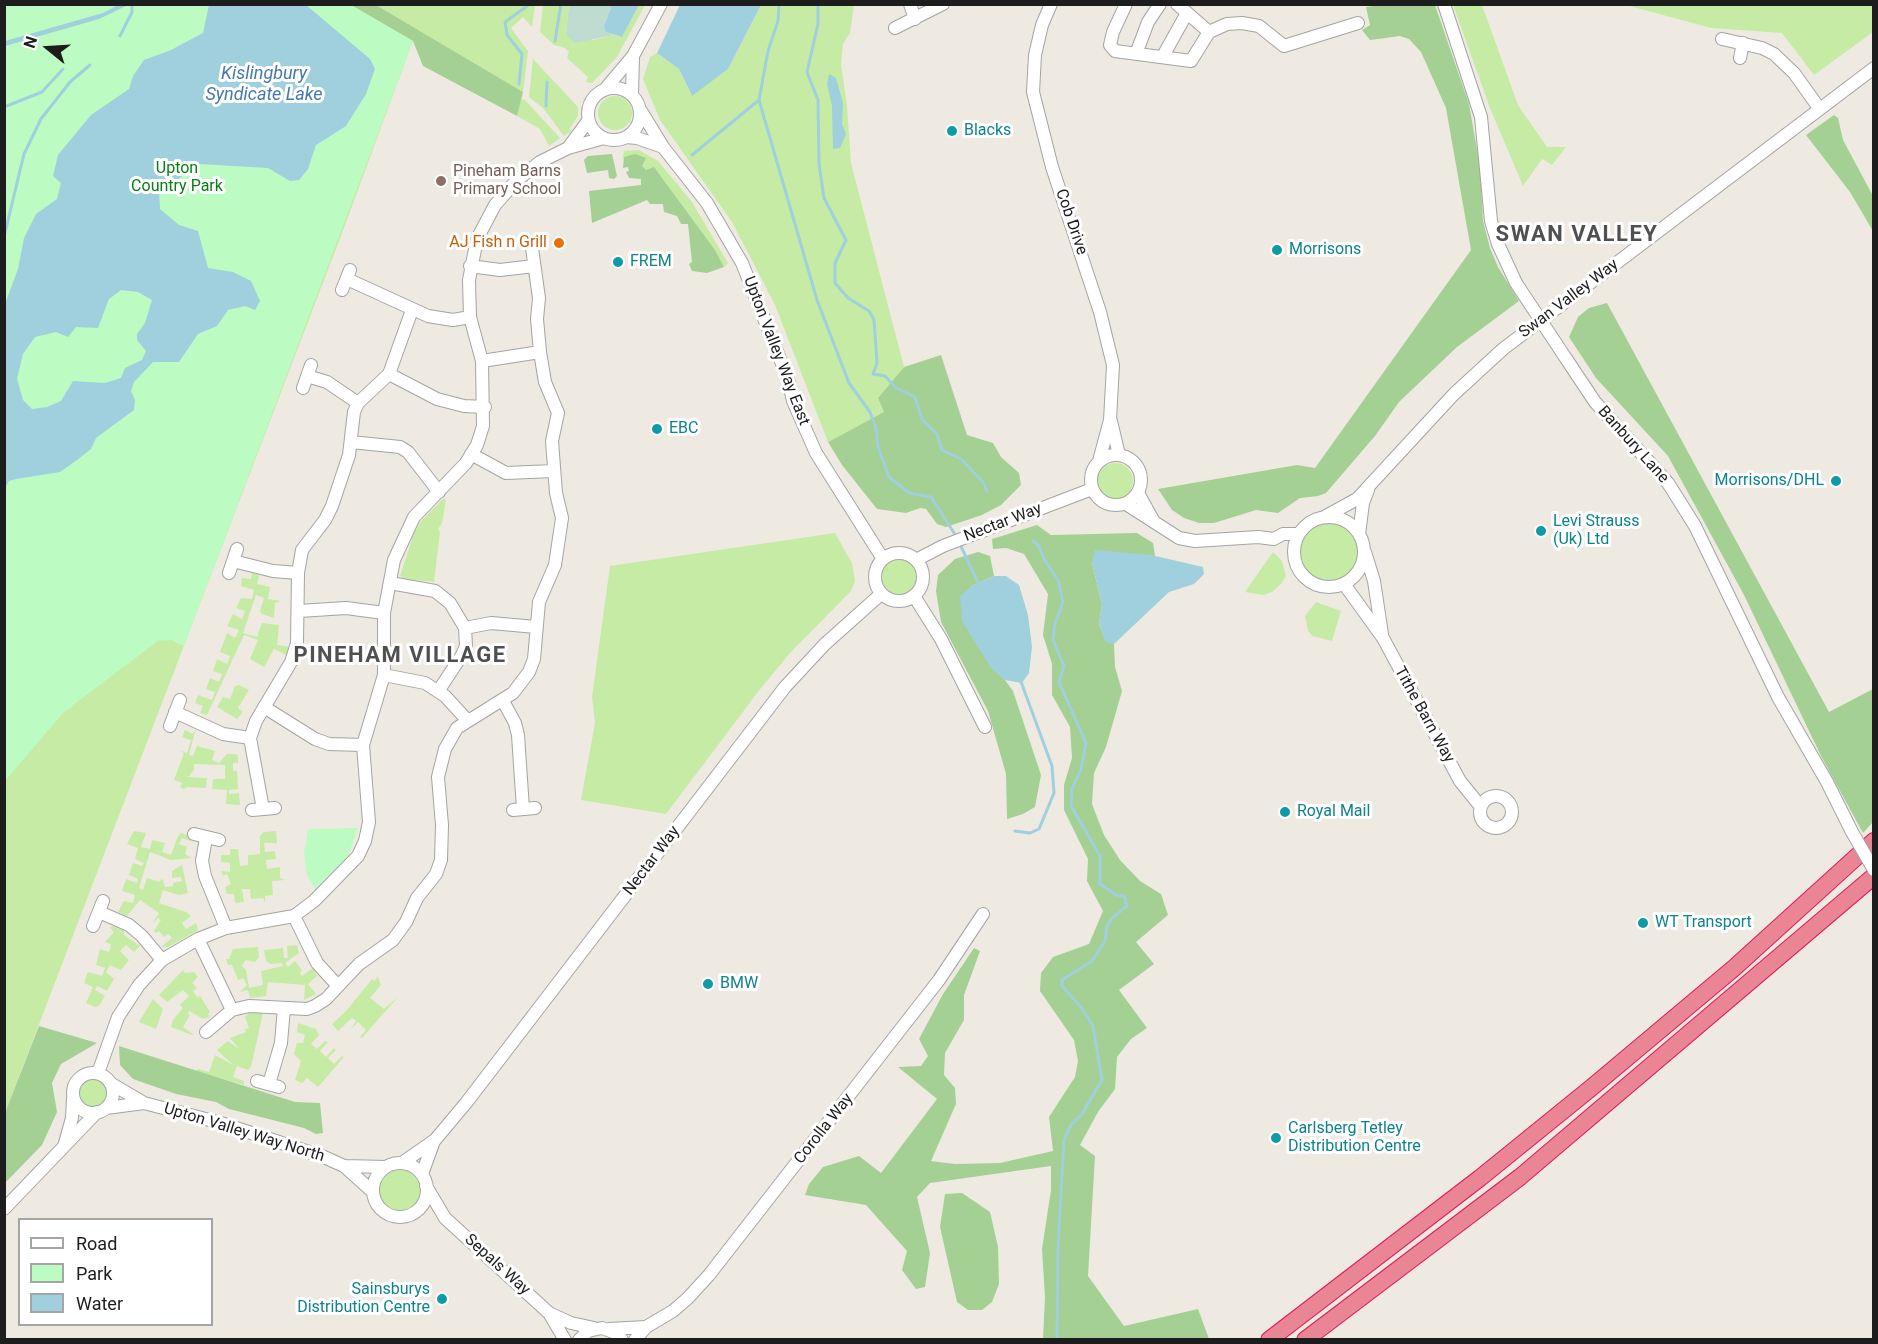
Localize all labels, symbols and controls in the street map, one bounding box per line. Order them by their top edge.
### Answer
north arrow [18,18,78,78]
text: N [20,34,41,51]
water label: Kislingbury Syndicate Lake [205,63,323,106]
place label: Blacks [964,121,1011,141]
marker: Blacks [945,124,959,138]
park label: Upton Country Park [131,159,223,197]
place label: Pineham Barns Primary School [453,162,561,200]
marker: Pineham Barns Primary School [434,174,448,188]
street label: Cob Drive [1051,187,1091,257]
district label: SWAN VALLEY [1496,222,1658,248]
place label: AJ Fish n Grill [449,233,547,253]
marker: AJ Fish n Grill [552,236,566,250]
place label: Morrisons [1289,240,1361,260]
marker: Morrisons [1270,243,1284,257]
place label: FREM [630,252,672,272]
marker: FREM [611,255,625,269]
street label: Swan Valley Way [1516,255,1622,343]
street label: Upton Valley Way East [739,274,813,428]
street label: Banbury Lane [1593,403,1673,487]
place label: EBC [669,419,698,439]
marker: EBC [650,422,664,436]
place label: Morrisons/DHL [1715,471,1824,491]
marker: Morrisons/DHL [1829,474,1843,488]
street label: Nectar Way [961,499,1045,547]
place label: Levi Strauss (Uk) Ltd [1553,512,1639,550]
marker: Levi Strauss (Uk) Ltd [1534,524,1548,538]
district label: PINEHAM VILLAGE [293,643,507,669]
street label: Tithe Barn Way [1390,664,1458,766]
place label: Royal Mail [1297,802,1370,822]
marker: Royal Mail [1278,805,1292,819]
street label: Nectar Way [620,823,684,899]
place label: WT Transport [1655,913,1752,933]
marker: WT Transport [1636,916,1650,930]
place label: BMW [720,974,758,994]
marker: BMW [701,977,715,991]
street label: Corolla Way [790,1090,858,1168]
street label: Upton Valley Way North [161,1099,327,1167]
place label: Carlsberg Tetley Distribution Centre [1288,1119,1421,1157]
marker: Carlsberg Tetley Distribution Centre [1269,1131,1283,1145]
legend [18,1218,213,1326]
street label: Sepals Way [460,1230,534,1300]
text: Road [76,1233,117,1254]
text: Park [76,1263,112,1284]
place label: Sainsburys Distribution Centre [297,1280,430,1318]
marker: Sainsburys Distribution Centre [435,1292,449,1306]
text: Water [76,1293,123,1314]

